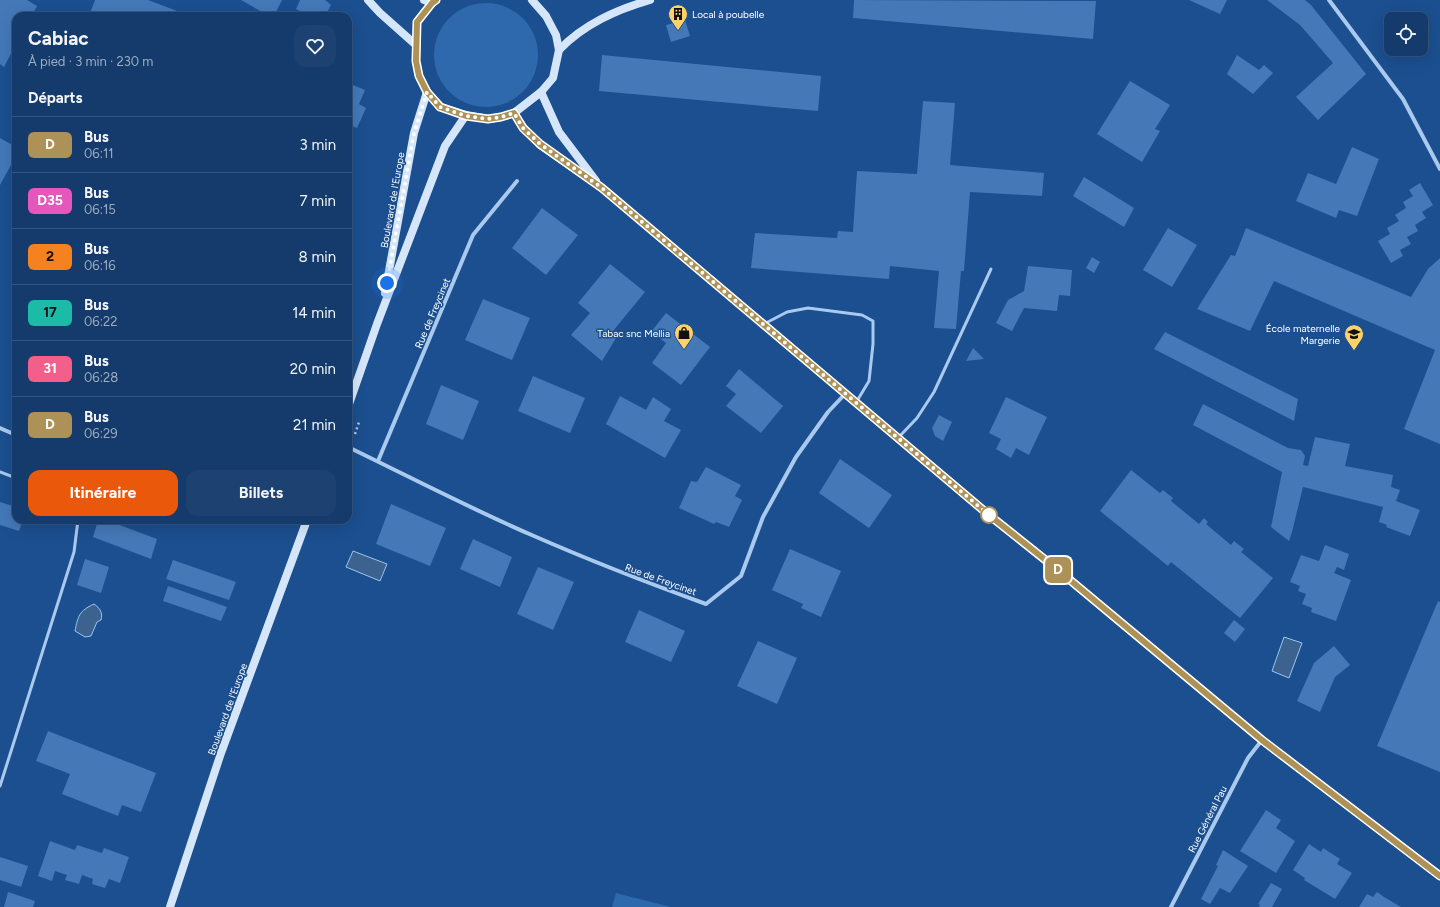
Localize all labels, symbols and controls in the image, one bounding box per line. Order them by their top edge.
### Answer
building icon: Local à poubelle [667,3,689,31]
place label: Local à poubelle [692,8,765,21]
map controls [1384,12,1428,56]
button: locate [1384,12,1428,56]
button: heart [294,25,336,67]
text: Cabiac [28,27,89,50]
text: À pied · 3 min · 230 m [28,54,153,69]
text: Départs [28,89,83,107]
text: Bus [84,128,109,146]
text: D [45,136,55,153]
text: 3 min [300,136,336,154]
text: 06:11 [84,146,114,161]
street label: Boulevard de l'Europe [378,151,407,249]
text: Bus [84,184,109,202]
text: D35 [37,192,63,209]
text: 7 min [300,192,336,210]
text: 06:15 [84,202,116,217]
text: Bus [84,240,109,258]
text: 2 [46,248,54,265]
text: 8 min [298,248,336,266]
text: 06:16 [84,258,116,273]
your location [377,273,397,293]
street label: Rue de Freycinet [412,276,453,350]
text: Bus [84,296,109,314]
text: 17 [43,304,57,321]
text: 14 min [292,304,336,322]
text: 06:22 [84,314,118,329]
shop icon: Tabac snc Mellia [673,322,695,350]
place label: École maternelle Margerie [1266,322,1341,347]
school or university icon: École maternelle Margerie [1343,323,1365,351]
place label: Tabac snc Mellia [597,327,670,340]
text: Bus [84,352,109,370]
text: 31 [43,360,57,377]
text: 20 min [290,360,336,378]
text: 06:28 [84,370,118,385]
text: Bus [84,408,109,426]
text: D [45,416,55,433]
text: 21 min [293,416,336,434]
text: 06:29 [84,426,118,441]
button: Itinéraire [28,470,178,516]
button: Billets [186,470,336,516]
unlabelled marker [980,506,998,524]
line badge: D [1045,557,1071,583]
street label: Rue de Freycinet [623,560,699,599]
text: D [1053,561,1063,578]
street label: Boulevard de l'Europe [205,661,250,757]
street label: Rue Général Pau [1185,784,1230,855]

